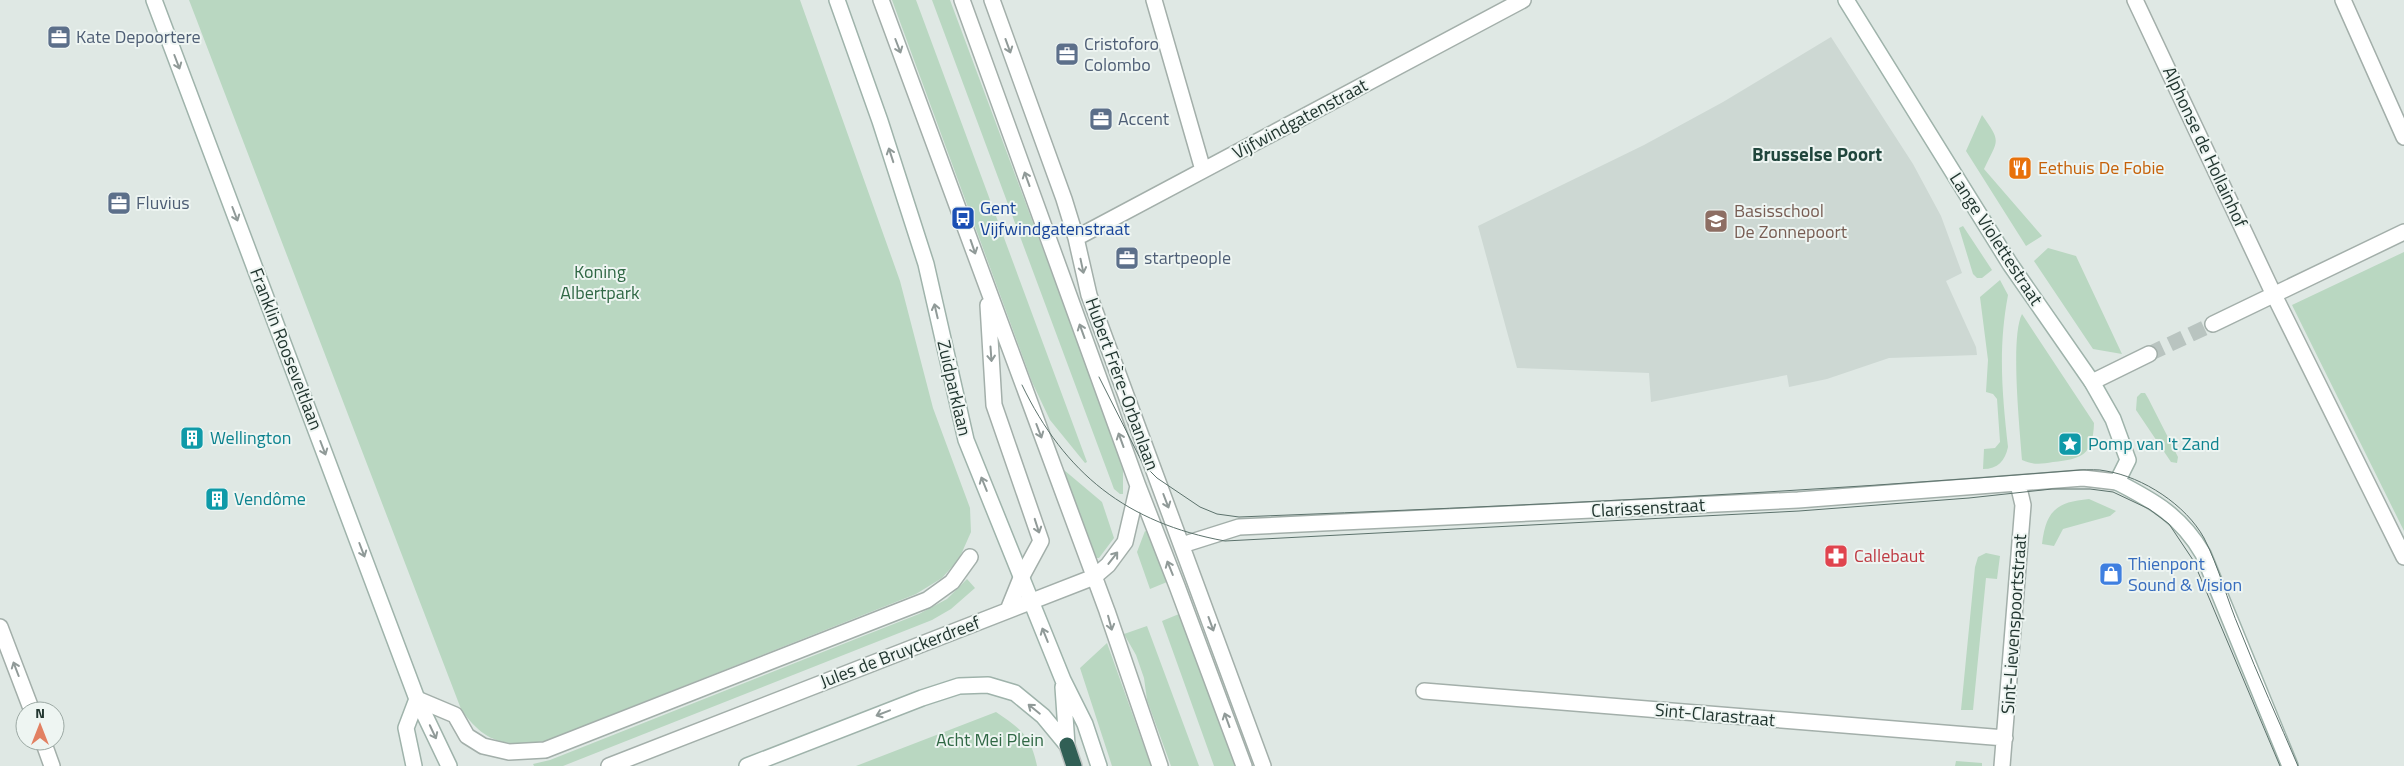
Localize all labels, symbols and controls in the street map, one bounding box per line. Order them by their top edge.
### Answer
place label: Kate Depoortere [76,23,201,50]
office icon: Kate Depoortere [46,24,72,50]
place label: Cristoforo Colombo [1084,30,1159,78]
one-way arrow [894,37,903,53]
one-way arrow [1004,38,1013,53]
office icon: Cristoforo Colombo [1054,41,1080,67]
one-way arrow [173,54,182,69]
street label: Alphonse de Hollainhof [2156,62,2255,232]
street label: Vijfwindgatenstraat [1227,71,1373,166]
place label: Accent [1118,105,1170,132]
office icon: Accent [1088,106,1114,132]
district label: Brusselse Poort [1752,139,1882,168]
one-way arrow [886,148,895,163]
place label: Eethuis De Fobie [2038,154,2164,181]
restaurant icon: Eethuis De Fobie [2007,155,2033,181]
street label: Lange Violettestraat [1943,167,2050,311]
one-way arrow [1022,171,1031,187]
place label: Fluvius [136,189,190,216]
office icon: Fluvius [106,190,132,216]
place label: Gent Vijfwindgatenstraat [980,194,1130,242]
place label: Basisschool De Zonnepoort [1734,197,1848,245]
bus stop icon: Gent Vijfwindgatenstraat [950,205,976,231]
one-way arrow [231,206,240,221]
school or university icon: Basisschool De Zonnepoort [1703,208,1729,234]
one-way arrow [969,239,978,255]
place label: startpeople [1144,244,1231,271]
office icon: startpeople [1114,245,1140,271]
one-way arrow [1078,257,1088,273]
park label: Koning Albertpark [560,258,640,306]
street label: Franklin Rooseveltlaan [243,264,330,434]
street label: Hubert Frère-Orbanlaan [1079,294,1166,474]
one-way arrow [931,303,941,319]
one-way arrow [1077,324,1086,340]
street label: Zuidparklaan [930,337,979,439]
one-way arrow [986,345,995,361]
one-way arrow [1035,423,1044,438]
place label: Wellington [210,424,291,451]
building icon: Wellington [179,425,205,451]
place label: Pomp van 't Zand [2088,430,2220,457]
place icon: Pomp van 't Zand [2057,431,2083,457]
one-way arrow [1116,433,1125,448]
one-way arrow [319,440,328,455]
one-way arrow [978,477,988,492]
place label: Vendôme [234,485,306,512]
building icon: Vendôme [204,486,230,512]
street label: Clarissenstraat [1590,491,1706,524]
one-way arrow [1162,493,1171,508]
one-way arrow [1032,518,1042,534]
street label: Sint-Lievenspoortstraat [1994,532,2033,715]
place label: Callebaut [1854,542,1925,569]
one-way arrow [358,543,367,558]
pharmacy icon: Callebaut [1823,543,1849,569]
place label: Thienpont Sound & Vision [2128,550,2242,598]
one-way arrow [1107,552,1118,565]
one-way arrow [1165,561,1174,576]
shop icon: Thienpont Sound & Vision [2098,561,2124,587]
street label: Jules de Bruyckerdreef [816,609,984,694]
one-way arrow [1106,614,1115,630]
one-way arrow [1207,616,1216,631]
one-way arrow [1039,628,1049,643]
one-way arrow [11,662,20,677]
street label: Sint-Clarastraat [1654,696,1777,733]
north arrow [15,701,65,751]
text: N [35,702,45,723]
one-way arrow [1028,703,1041,714]
one-way arrow [876,709,891,718]
one-way arrow [1222,713,1231,728]
one-way arrow [428,725,438,740]
park label: Acht Mei Plein [936,726,1044,753]

